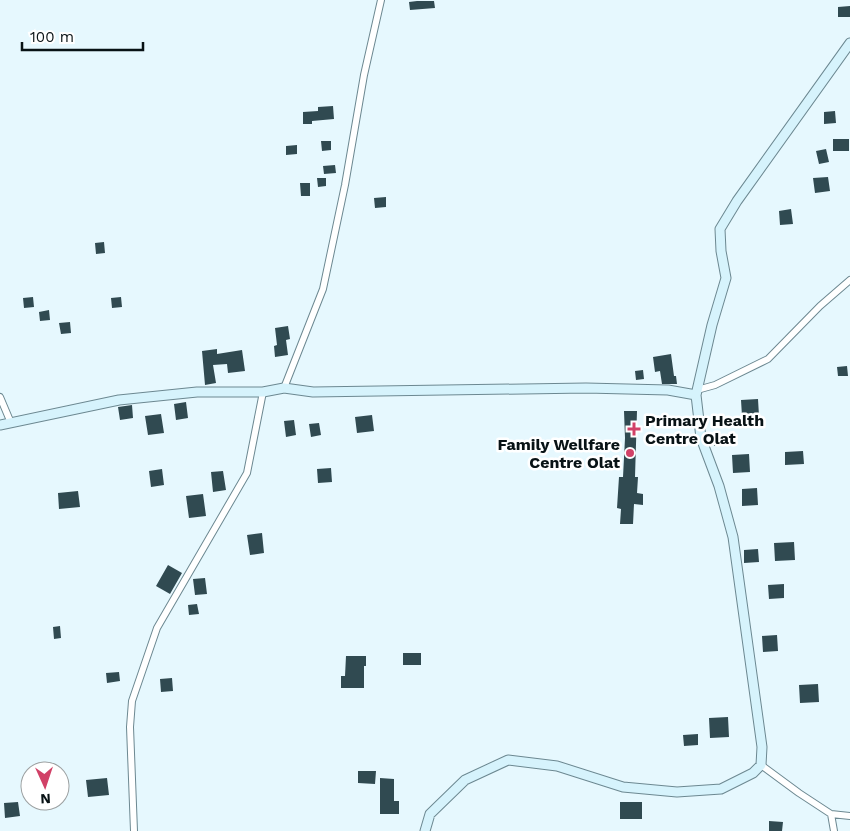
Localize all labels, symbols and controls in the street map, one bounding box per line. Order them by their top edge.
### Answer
scale bar [22,20,144,52]
text: 100 m [30,28,74,46]
place label: Primary Health Centre Olat [645,411,764,448]
marker: Primary Health Centre Olat [627,422,641,436]
place label: Family Wellfare Centre Olat [497,435,620,472]
marker: Family Wellfare Centre Olat [624,447,636,459]
north arrow [20,761,70,811]
text: N [40,791,51,807]

